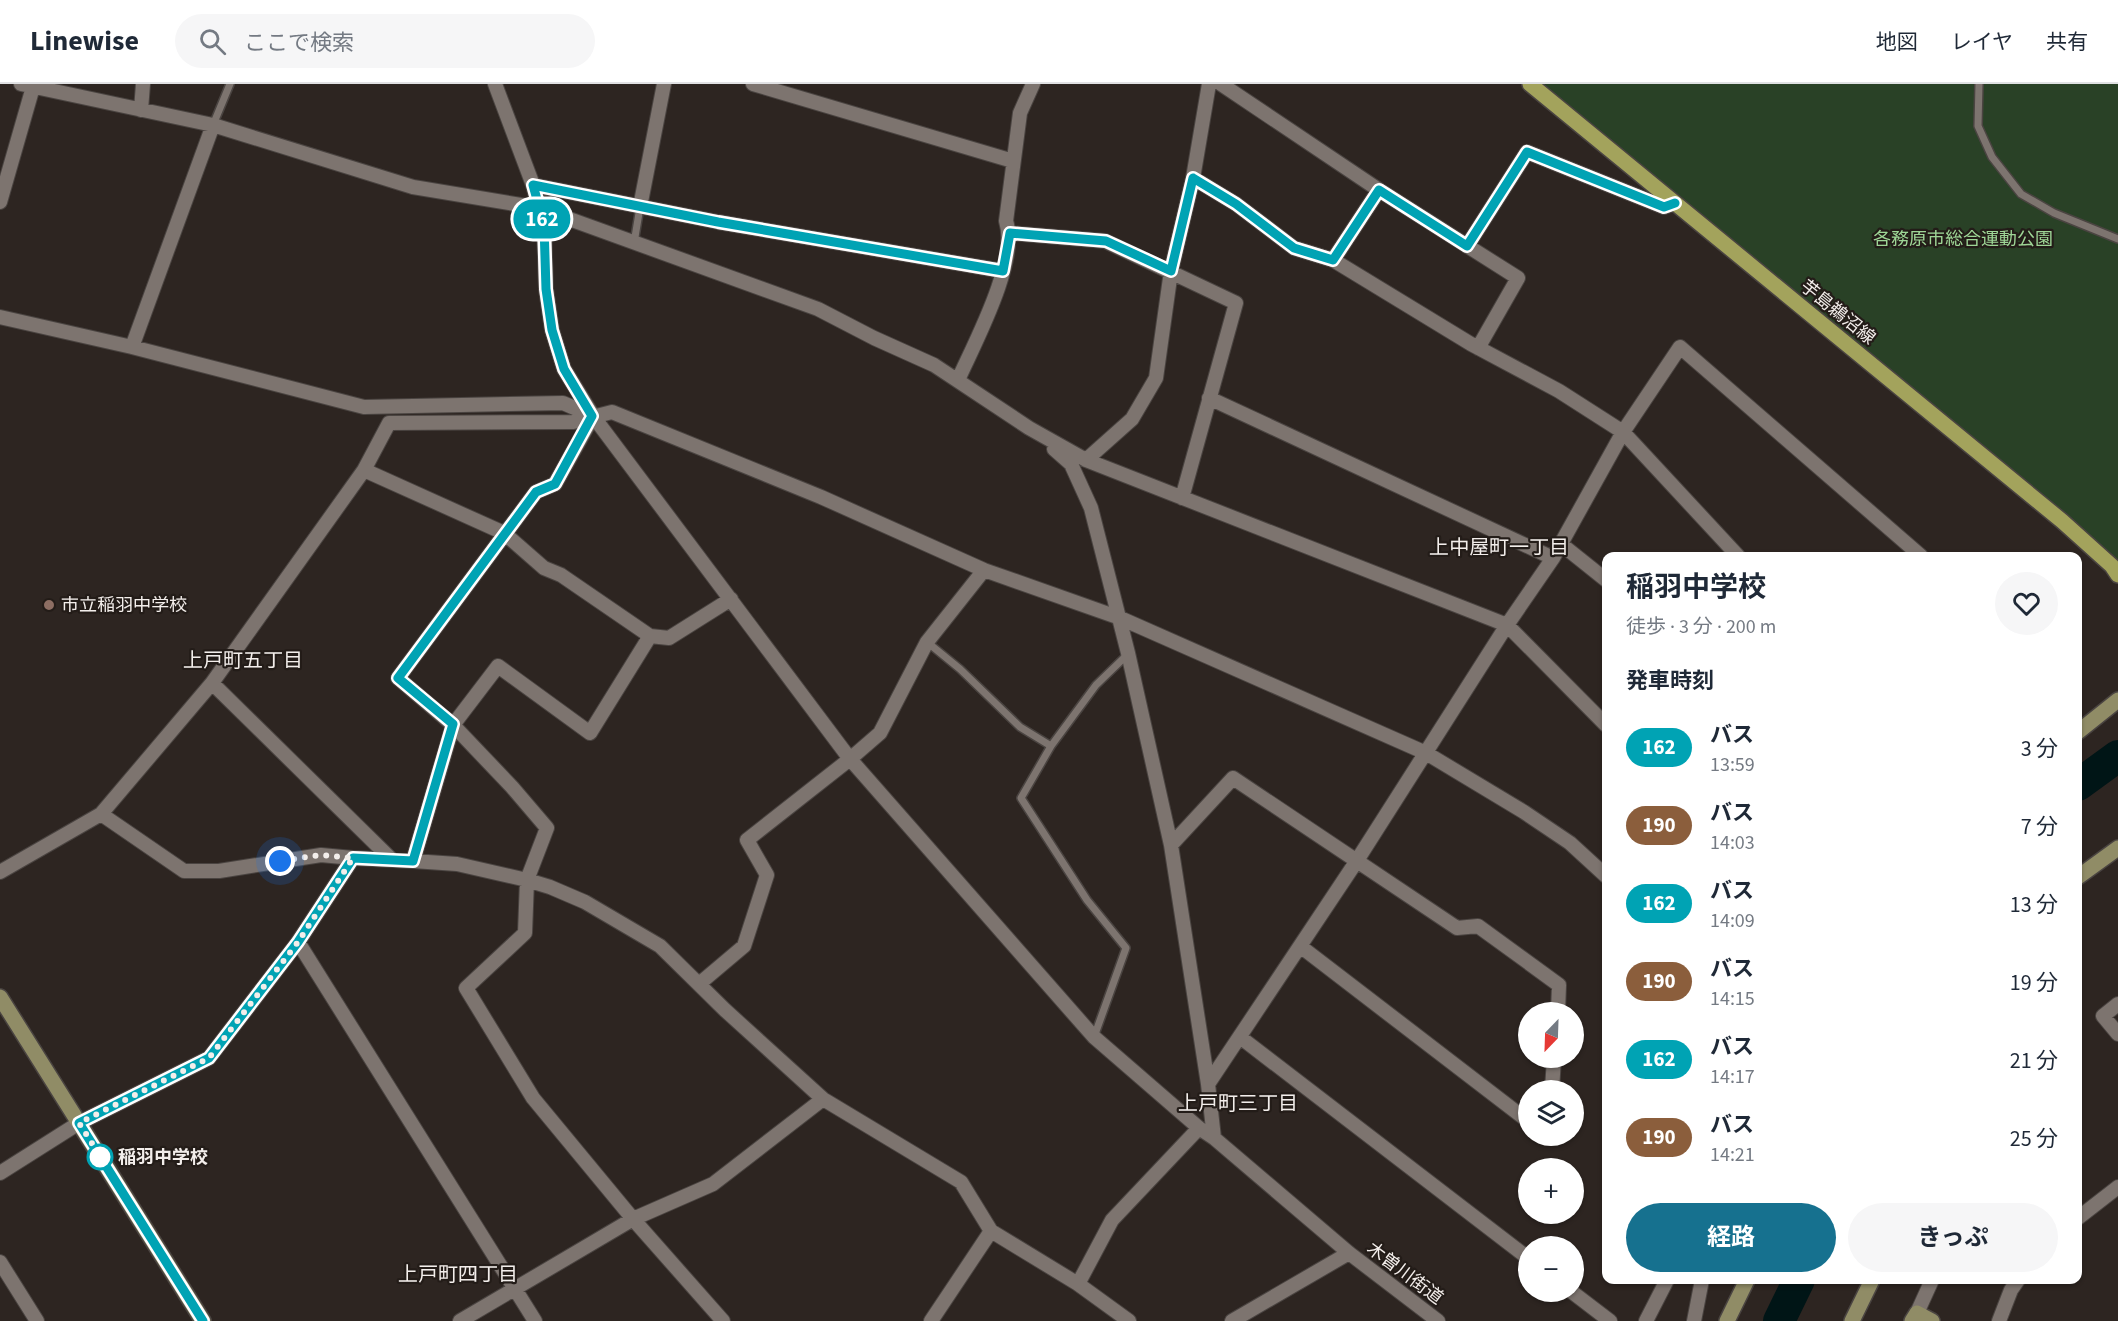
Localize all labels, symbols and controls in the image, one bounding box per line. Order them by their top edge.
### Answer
search box [175,14,595,68]
text: Linewise [30,21,139,61]
icon: search [196,25,229,58]
text: ここで検索 [244,27,354,59]
text: 地図 [1876,27,1918,57]
text: レイヤ [1951,27,2013,57]
text: 共有 [2046,27,2088,57]
line badge: 162 [508,200,576,238]
text: 162 [525,204,559,234]
park label: 各務原市総合運動公園 [1873,227,2053,252]
street label: 芋島鵜沼線 [1795,274,1881,350]
district label: 上中屋町一丁目 [1429,534,1569,562]
text: 稲羽中学校 [1626,567,1766,607]
button: heart [1995,572,2058,635]
place label: 市立稲羽中学校 [61,593,187,618]
marker: 市立稲羽中学校 [42,598,56,612]
text: 徒歩 · 3 分 · 200 m [1626,613,1776,641]
district label: 上戸町五丁目 [183,647,303,675]
text: 発車時刻 [1626,665,1714,697]
text: バス [1710,719,1754,751]
text: 162 [1642,732,1676,762]
text: 3 分 [2021,733,2058,765]
text: 13:59 [1710,751,1755,779]
text: バス [1710,797,1754,829]
text: 190 [1642,810,1676,840]
text: 7 分 [2021,811,2058,843]
text: 14:03 [1710,829,1755,857]
your location [265,846,295,876]
text: バス [1710,875,1754,907]
text: 162 [1642,888,1676,918]
text: 13 分 [2010,889,2058,921]
text: 14:09 [1710,907,1755,935]
text: バス [1710,953,1754,985]
text: 190 [1642,966,1676,996]
text: 19 分 [2010,967,2058,999]
text: 14:15 [1710,985,1755,1013]
north arrow [1518,1002,1584,1068]
map controls [1518,1002,1584,1302]
text: バス [1710,1031,1754,1063]
text: 162 [1642,1044,1676,1074]
text: 21 分 [2010,1045,2058,1077]
text: 14:17 [1710,1063,1755,1091]
button: layers [1518,1080,1584,1146]
district label: 上戸町三丁目 [1178,1090,1298,1118]
text: バス [1710,1109,1754,1141]
text: 190 [1642,1122,1676,1152]
text: 25 分 [2010,1123,2058,1155]
text: 14:21 [1710,1141,1755,1169]
marker: 稲羽中学校 [87,1144,113,1170]
place label: 稲羽中学校 [118,1145,208,1170]
button: + [1518,1158,1584,1224]
button: 経路 [1626,1203,1836,1272]
button: きっぷ [1848,1203,2058,1272]
street label: 木曽川街道 [1361,1236,1448,1310]
button: − [1518,1236,1584,1302]
district label: 上戸町四丁目 [398,1261,518,1289]

